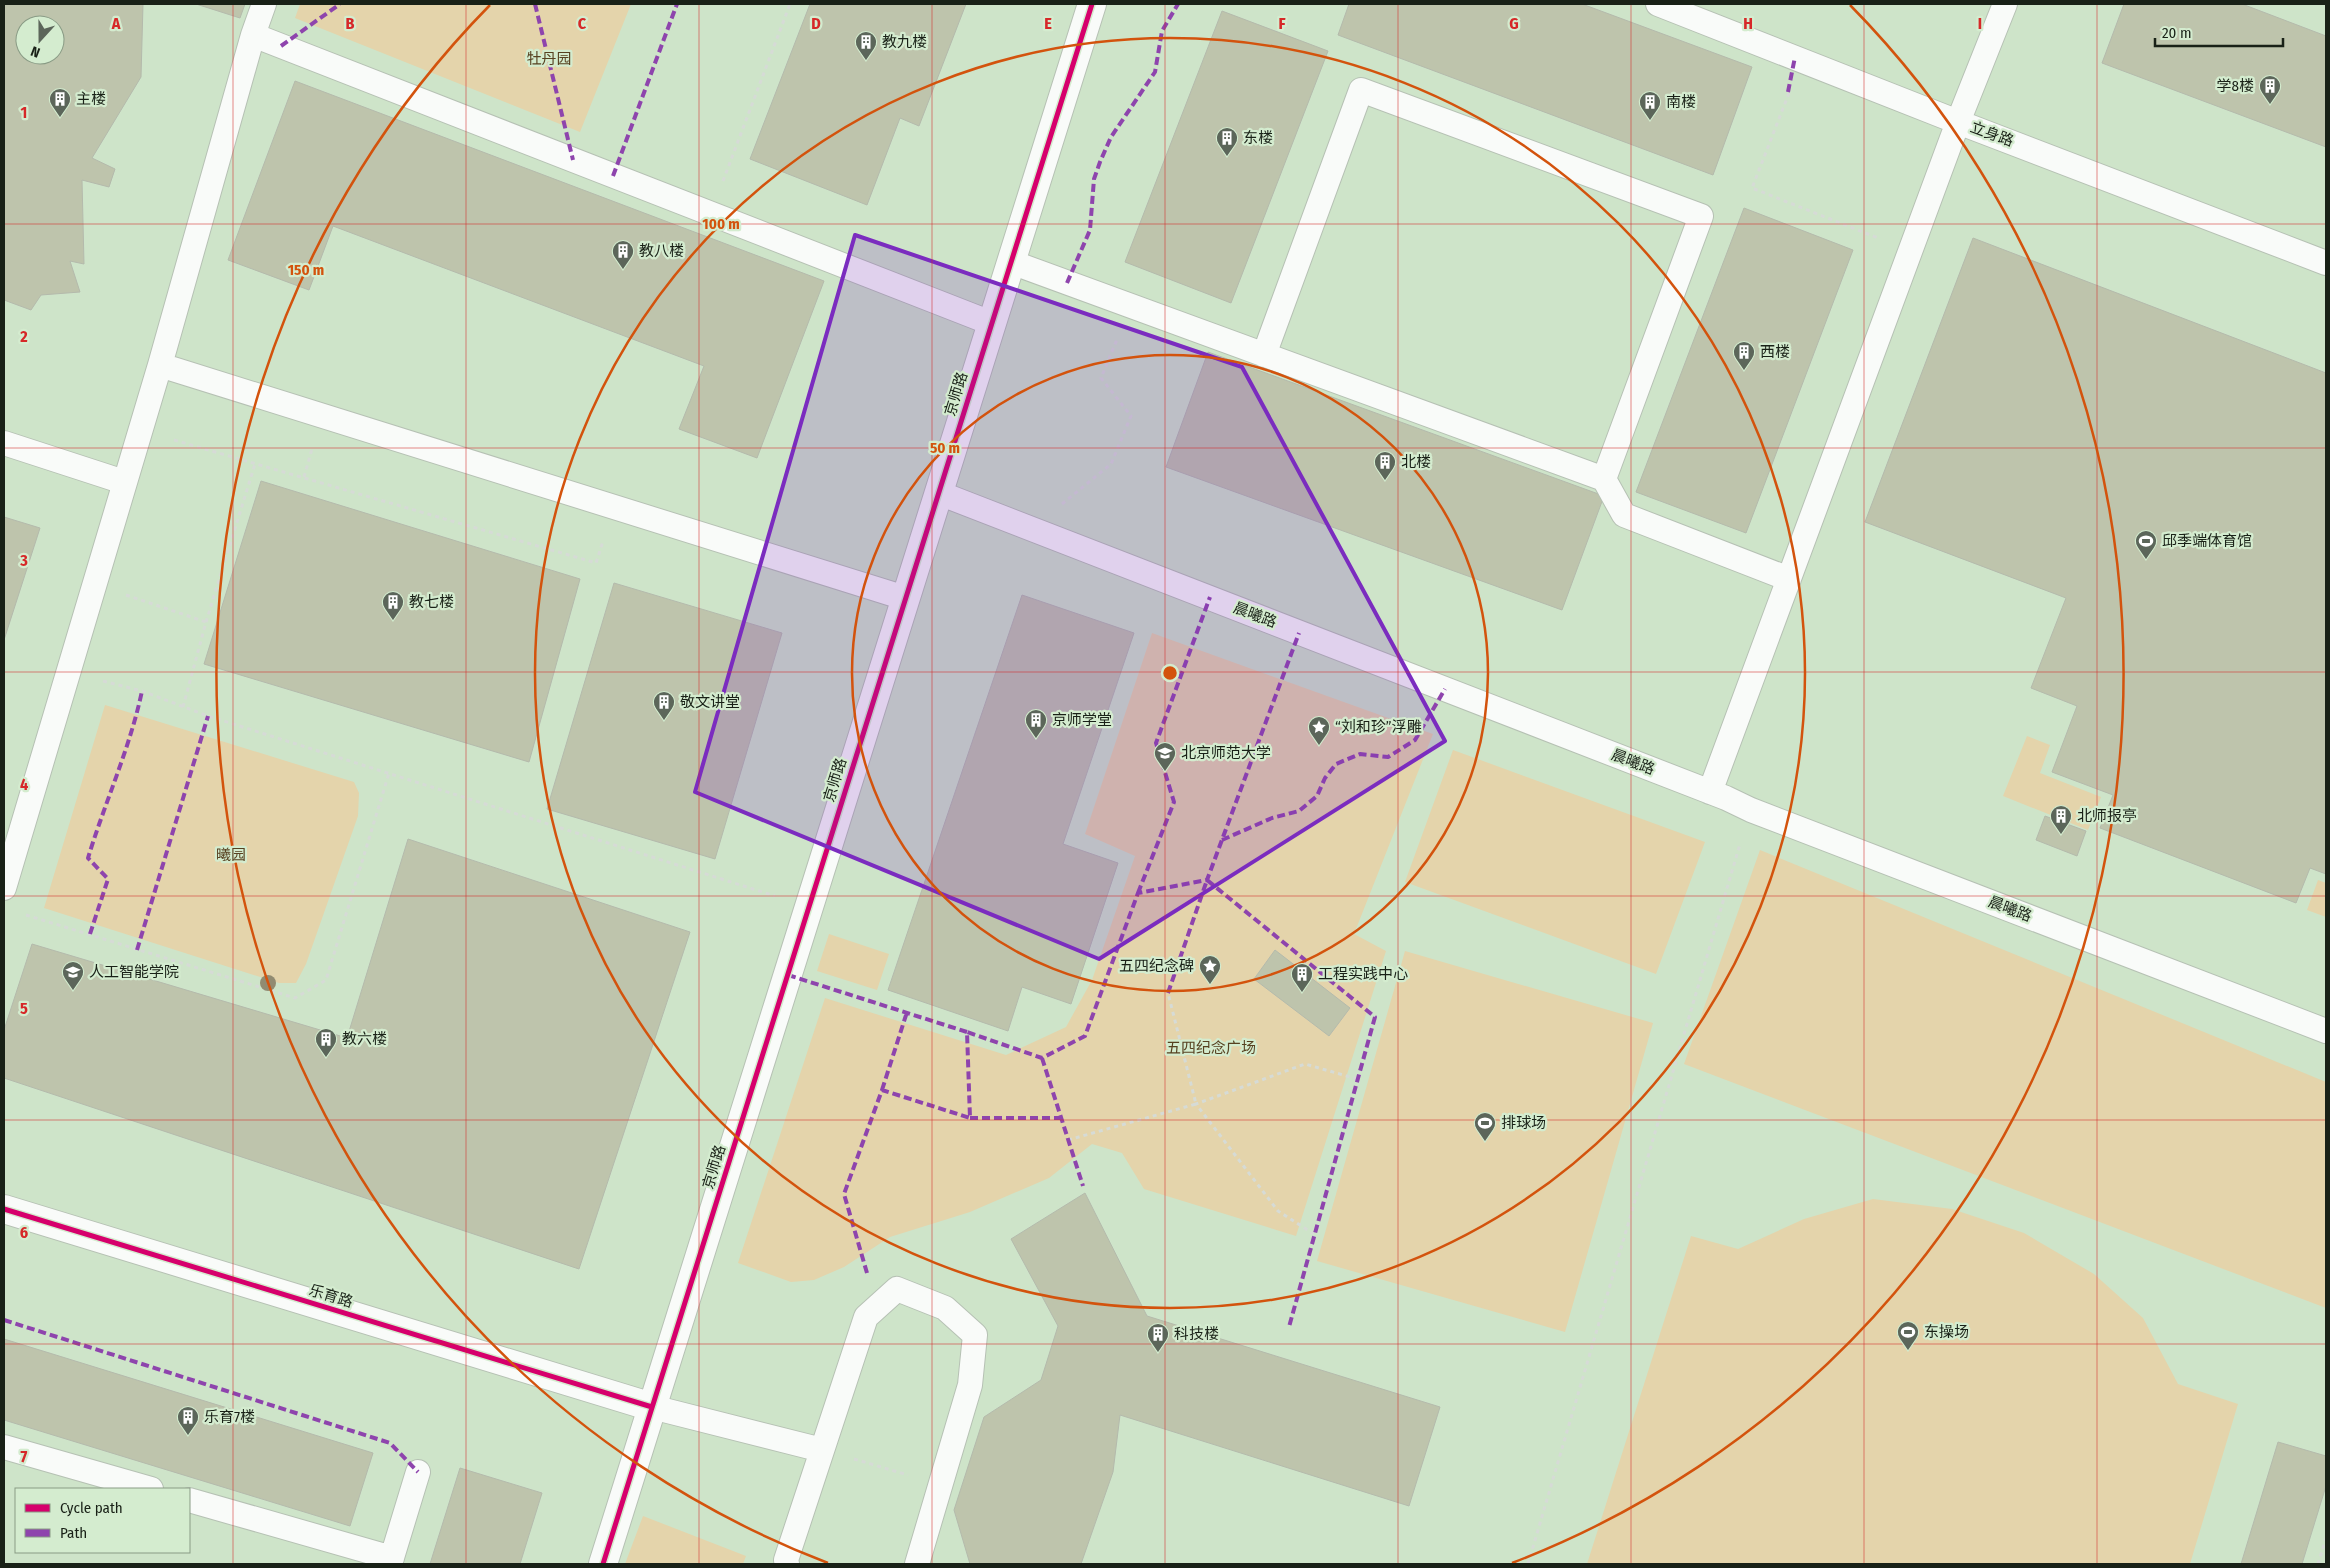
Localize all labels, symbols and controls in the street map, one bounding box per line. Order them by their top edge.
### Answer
text: A [111,14,121,33]
text: B [346,14,355,33]
text: C [578,14,587,33]
text: D [811,14,821,33]
text: E [1044,14,1052,33]
text: F [1278,14,1286,33]
text: G [1509,14,1519,33]
text: H [1743,14,1753,33]
text: I [1978,14,1982,33]
north arrow [15,15,65,65]
scale bar [2155,15,2282,47]
text: 20 m [2162,24,2192,42]
building icon: 教九楼 [854,30,878,61]
place label: 教九楼 [882,33,927,51]
text: N [29,42,42,61]
park label: 牡丹园 [526,50,572,68]
building icon: 学8楼 [2258,74,2282,105]
place label: 学8楼 [2216,77,2254,95]
building icon: 主楼 [48,87,72,118]
place label: 主楼 [76,90,106,108]
building icon: 南楼 [1638,90,1662,121]
place label: 南楼 [1666,93,1696,111]
text: 1 [21,103,27,122]
street label: 立身路 [1968,118,2016,150]
building icon: 东楼 [1215,126,1239,157]
place label: 东楼 [1243,129,1273,147]
text: 100 m [702,215,740,233]
building icon: 教八楼 [611,239,635,270]
place label: 教八楼 [639,242,684,260]
text: 150 m [288,261,324,279]
text: 2 [19,327,28,346]
building icon: 西楼 [1732,340,1756,371]
place label: 西楼 [1760,343,1790,361]
street label: 京师路 [941,370,971,418]
text: 50 m [930,439,960,457]
building icon: 北楼 [1373,450,1397,481]
place label: 北楼 [1401,453,1431,471]
sports icon: 邱季端体育馆 [2134,529,2158,560]
place label: 邱季端体育馆 [2162,532,2252,550]
text: 3 [19,551,28,570]
building icon: 教七楼 [381,590,405,621]
place label: 教七楼 [409,593,454,611]
street label: 晨曦路 [1231,599,1279,631]
centre of rings [1161,664,1179,682]
building icon: 敬文讲堂 [652,690,676,721]
place label: 敬文讲堂 [680,693,740,711]
building icon: 京师学堂 [1024,708,1048,739]
place label: 京师学堂 [1052,711,1112,729]
place icon: “刘和珍”浮雕 [1307,715,1331,746]
place label: “刘和珍”浮雕 [1335,718,1422,736]
school or university icon: 北京师范大学 [1153,741,1177,772]
place label: 北京师范大学 [1181,744,1271,762]
street label: 晨曦路 [1609,746,1657,778]
street label: 京师路 [820,756,850,804]
text: 4 [20,775,28,794]
building icon: 北师报亭 [2049,804,2073,835]
place label: 北师报亭 [2077,807,2137,825]
park label: 曦园 [216,846,246,864]
street label: 晨曦路 [1986,893,2034,925]
place icon: 五四纪念碑 [1198,954,1222,985]
place label: 五四纪念碑 [1119,957,1194,975]
school or university icon: 人工智能学院 [61,960,85,991]
building icon: 工程实践中心 [1290,962,1314,993]
place label: 人工智能学院 [89,963,179,981]
place label: 工程实践中心 [1318,965,1408,983]
text: 5 [20,999,28,1018]
building icon: 教六楼 [314,1027,338,1058]
place label: 教六楼 [342,1030,387,1048]
park label: 五四纪念广场 [1166,1039,1256,1057]
sports icon: 排球场 [1473,1111,1497,1142]
place label: 排球场 [1501,1114,1546,1132]
street label: 京师路 [699,1143,729,1191]
text: 6 [20,1223,28,1242]
street label: 乐育路 [307,1281,355,1311]
sports icon: 东操场 [1896,1320,1920,1351]
building icon: 科技楼 [1146,1322,1170,1353]
place label: 东操场 [1924,1323,1969,1341]
place label: 科技楼 [1174,1325,1219,1343]
building icon: 乐育7楼 [176,1405,200,1436]
place label: 乐育7楼 [204,1408,255,1426]
text: 7 [21,1447,28,1466]
legend [15,1488,190,1553]
text: Cycle path [60,1499,123,1517]
text: Path [60,1524,87,1542]

